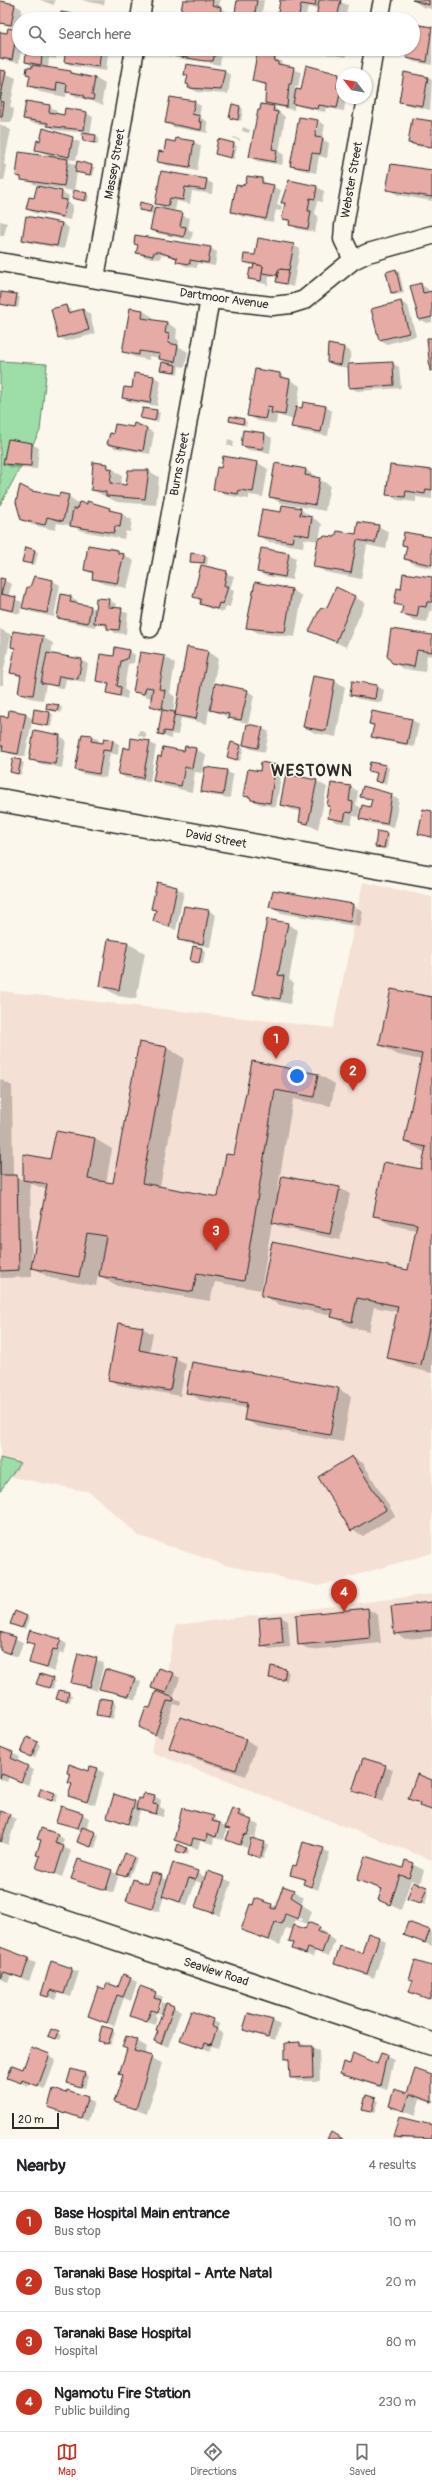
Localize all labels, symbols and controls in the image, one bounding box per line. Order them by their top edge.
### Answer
search box [12,12,420,56]
icon: search [26,23,48,45]
text: Search here [58,25,131,44]
north arrow [336,68,372,104]
street label: Massey Street [101,128,129,200]
street label: Webster Street [338,140,366,220]
street label: Dartmoor Avenue [179,285,269,313]
street label: Burns Street [167,431,193,497]
district label: WESTOWN [271,761,353,781]
street label: David Street [184,826,248,852]
pin: 1 [263,1026,289,1059]
pin: 2 [340,1058,366,1091]
your location [287,1066,307,1086]
pin: 3 [203,1218,229,1251]
pin: 4 [331,1579,357,1612]
street label: Seaview Road [182,1954,251,1990]
scale bar [12,2111,59,2130]
text: 20 m [18,2113,44,2126]
text: Nearby [16,2155,65,2176]
text: 4 results [369,2157,416,2173]
text: Base Hospital Main entrance [54,2204,230,2223]
text: 1 [26,2214,32,2230]
text: 10 m [388,2214,416,2230]
text: Bus stop [54,2223,101,2239]
text: Taranaki Base Hospital - Ante Natal [54,2264,272,2283]
text: 2 [25,2274,33,2290]
text: 20 m [385,2274,416,2290]
text: Bus stop [54,2283,101,2299]
text: Taranaki Base Hospital [54,2324,191,2343]
text: 3 [25,2334,33,2350]
text: 80 m [386,2334,416,2350]
text: Hospital [54,2343,98,2359]
text: Ngamotu Fire Station [54,2384,191,2403]
text: 4 [25,2394,33,2410]
text: 230 m [379,2394,416,2410]
text: Public building [54,2403,130,2419]
tab: Map [56,2441,78,2478]
tab: Directions [190,2441,237,2478]
tab: Saved [349,2441,376,2478]

